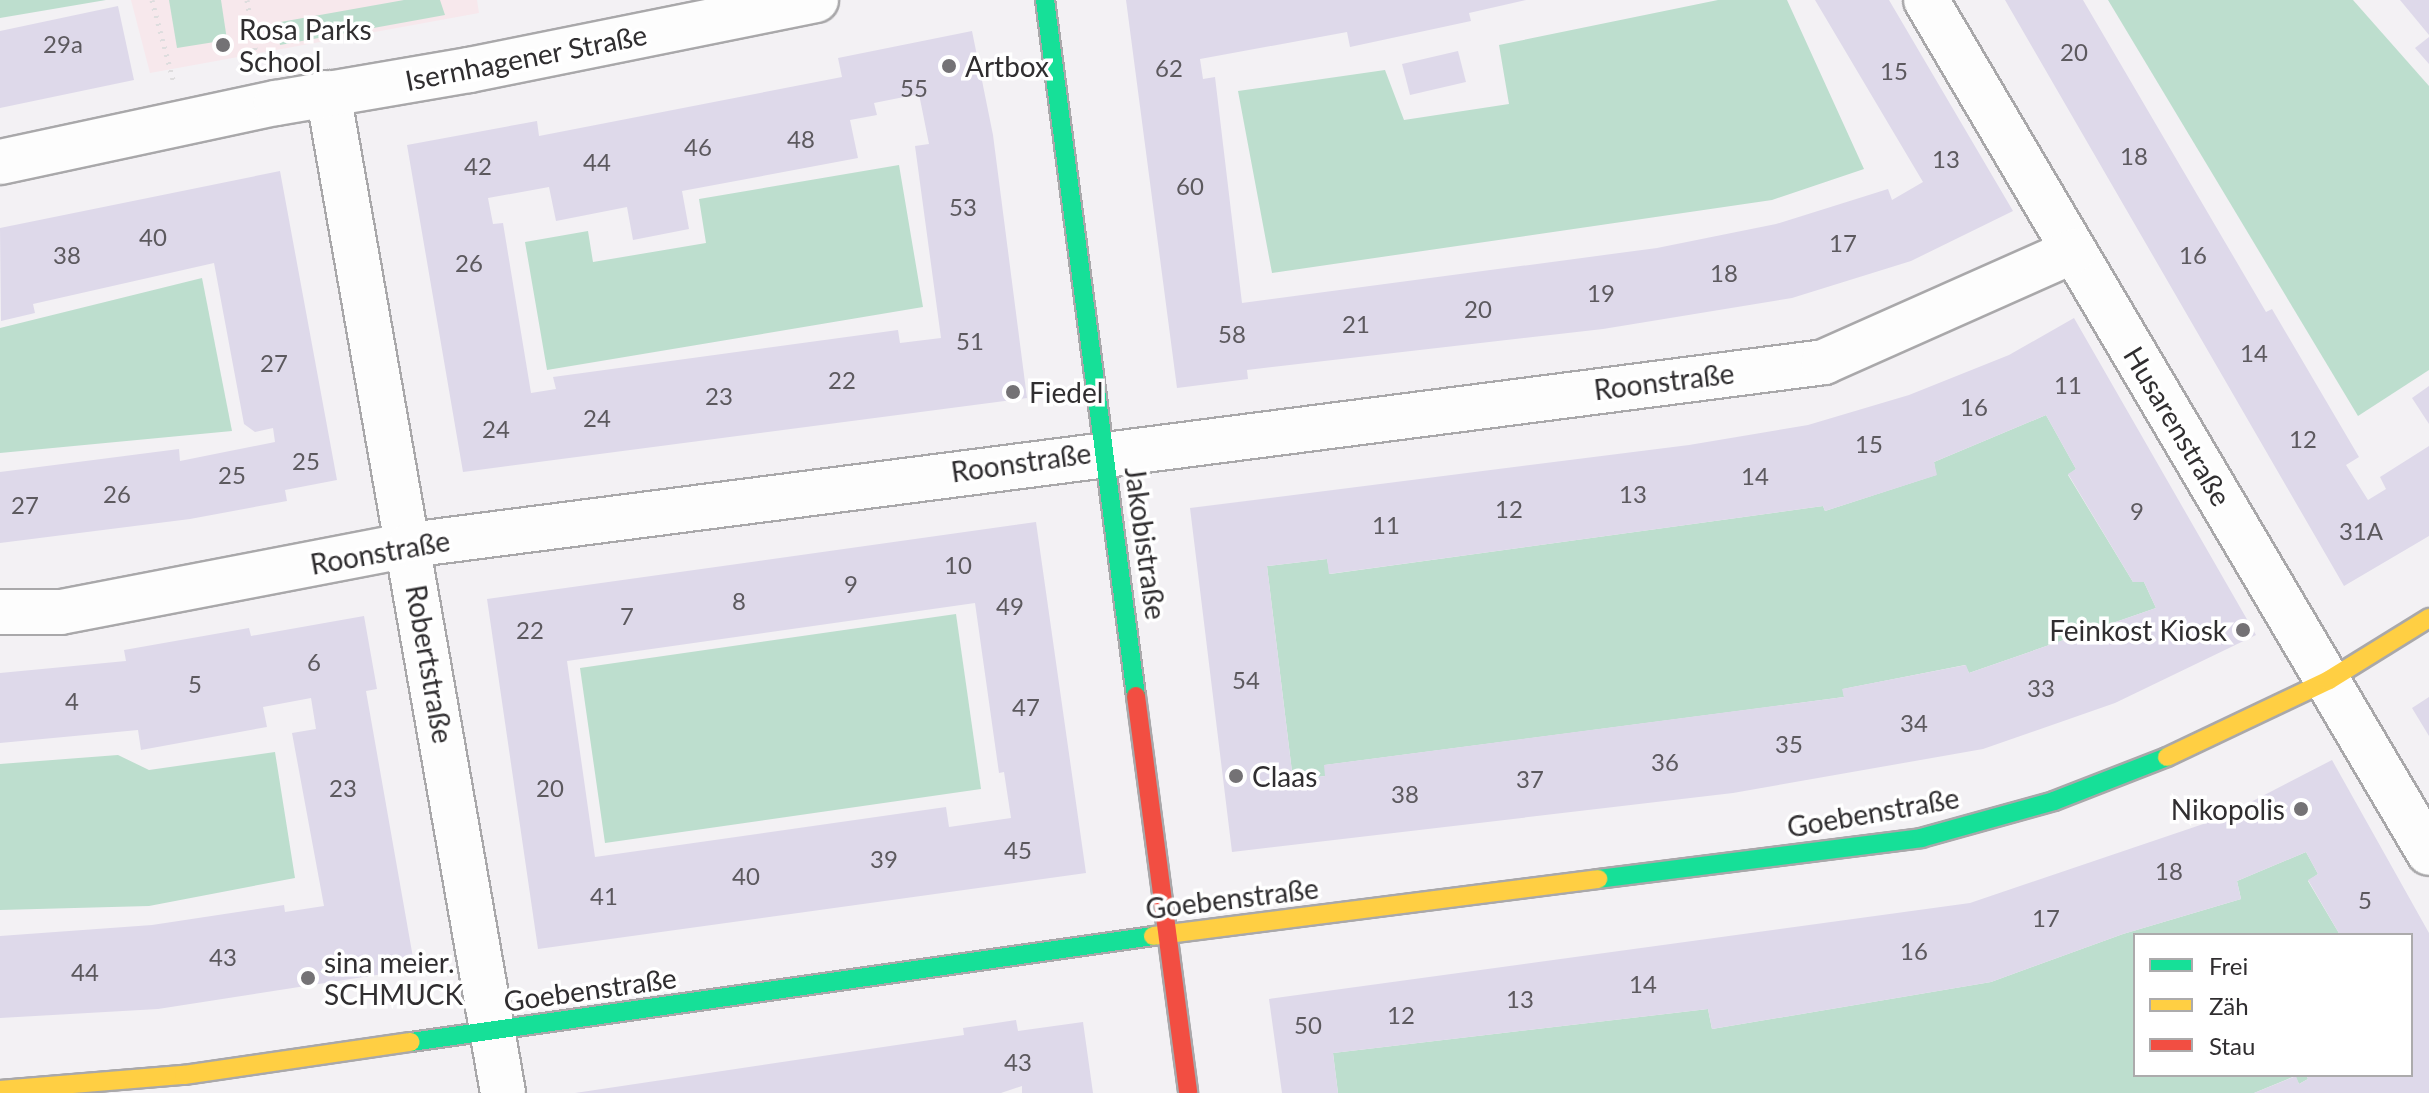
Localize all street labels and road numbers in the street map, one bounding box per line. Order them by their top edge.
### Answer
street label: Isernhagener Straße [402,17,650,97]
street label: Husarenstraße [2117,340,2239,512]
street label: Roonstraße [1592,356,1736,406]
street label: Roonstraße [949,436,1093,488]
street label: Jakobistraße [1119,464,1173,622]
street label: Roonstraße [308,523,452,581]
street label: Robertstraße [400,582,460,746]
street label: Goebenstraße [1784,780,1962,844]
street label: Goebenstraße [1144,871,1320,925]
street label: Goebenstraße [501,960,679,1018]

